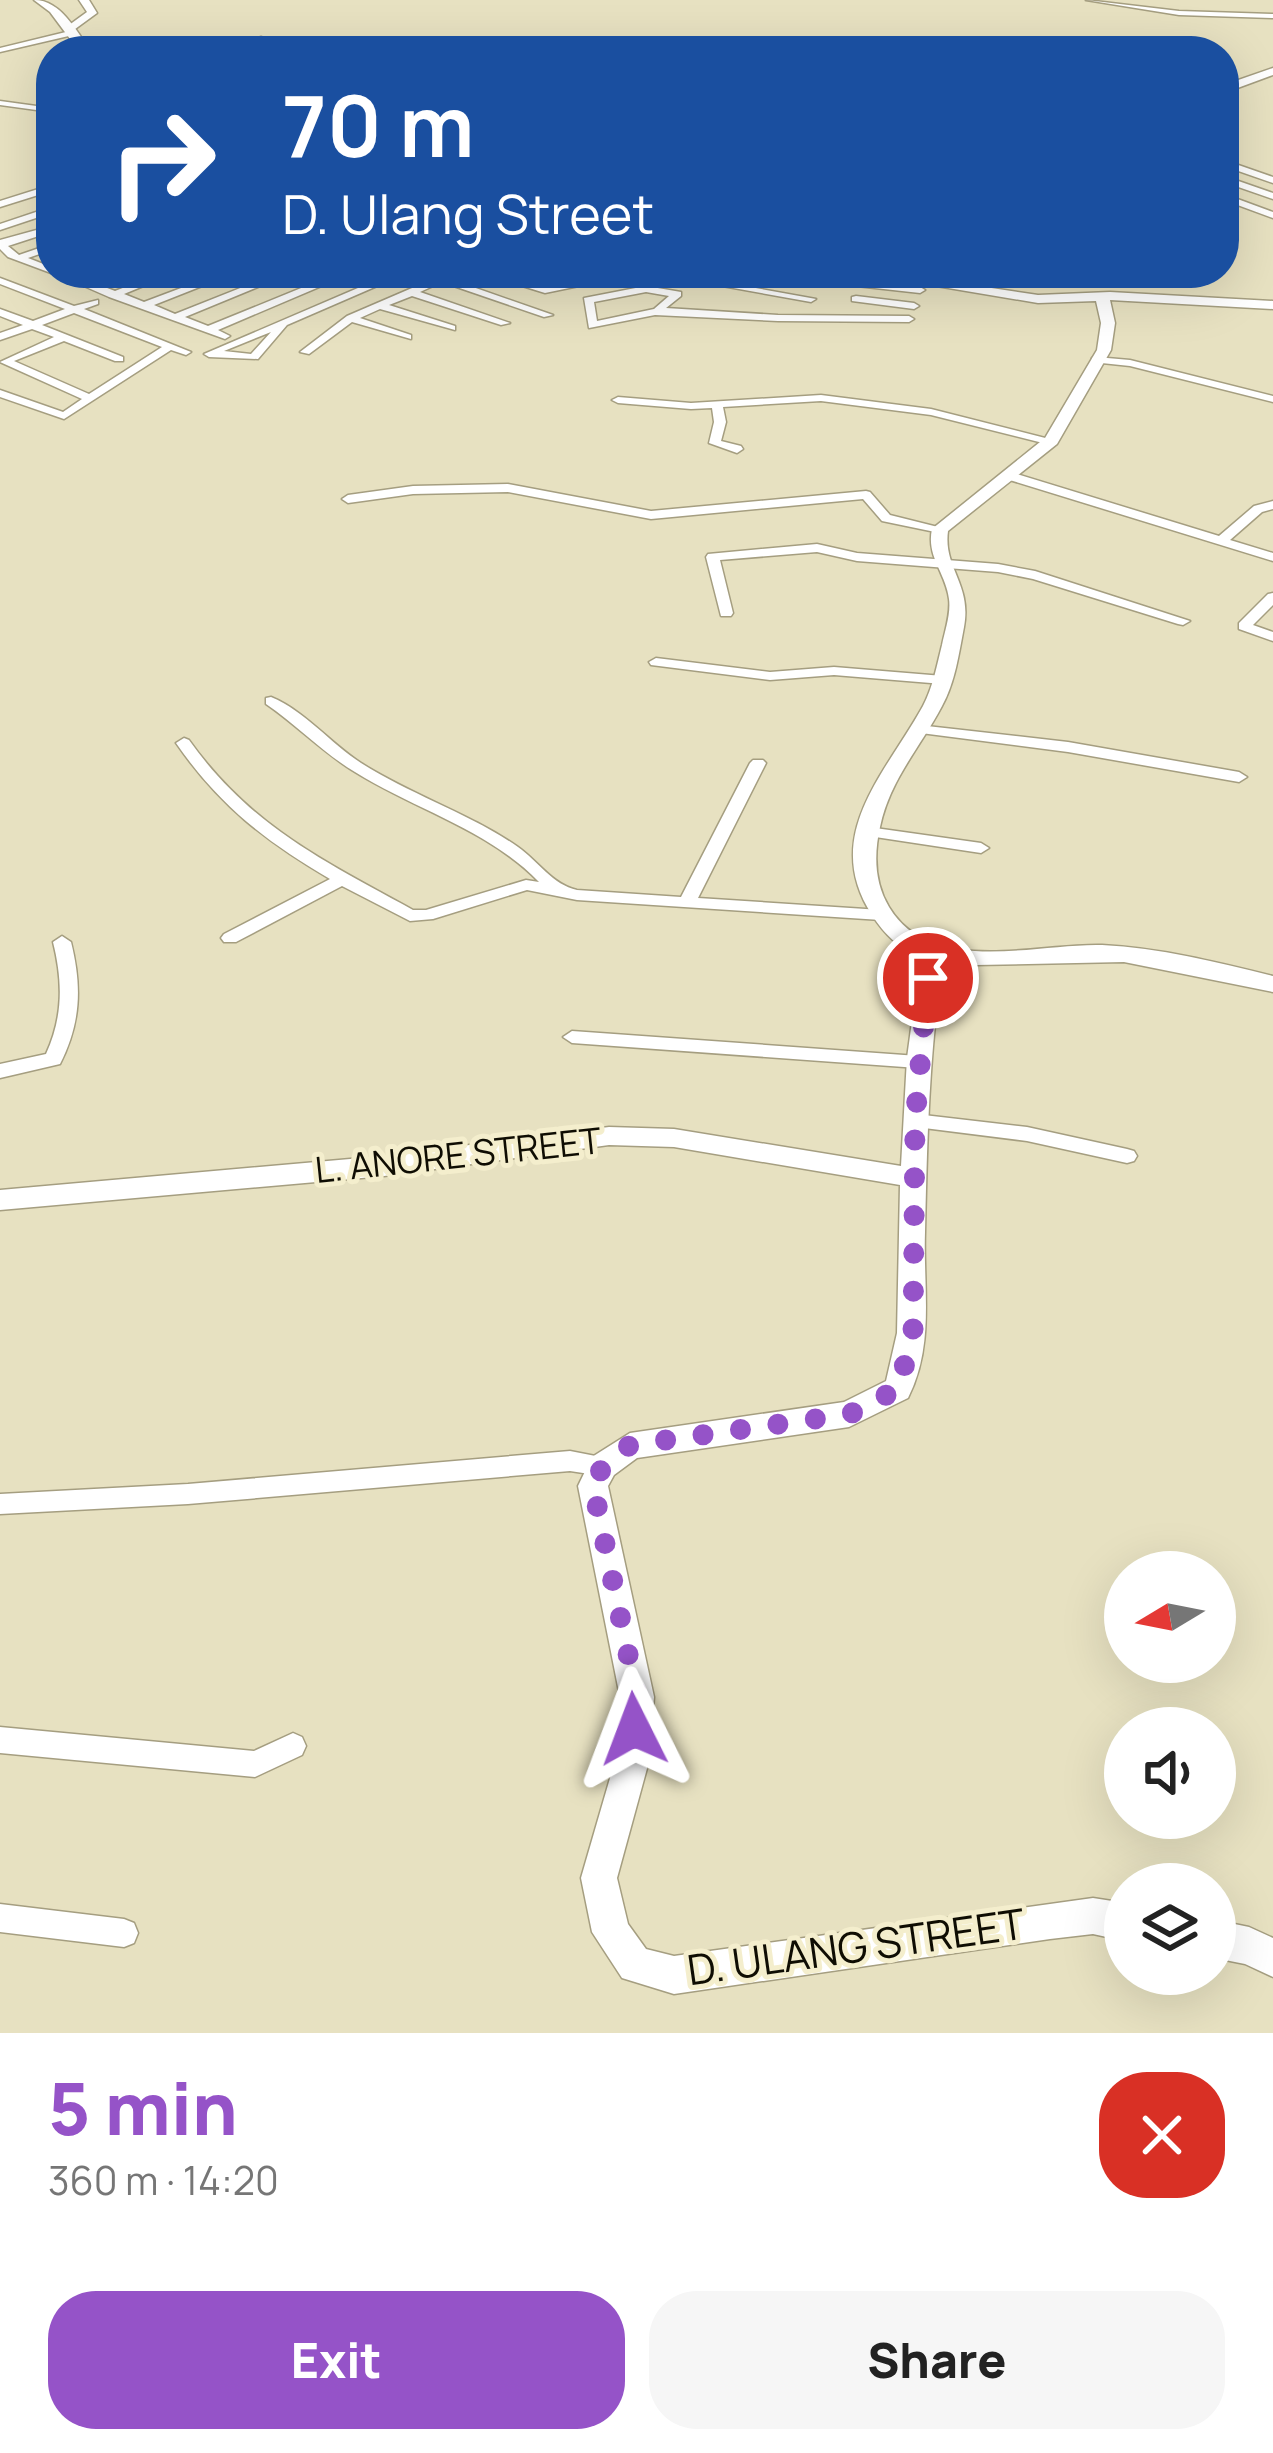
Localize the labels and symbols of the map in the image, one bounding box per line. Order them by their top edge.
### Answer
pin [877,927,979,1029]
street label: L. ANORE STREET [312,1115,604,1194]
north arrow [1104,1551,1236,1683]
position arrow [571,1666,697,1792]
street label: D. ULANG STREET [684,1894,1028,1998]

